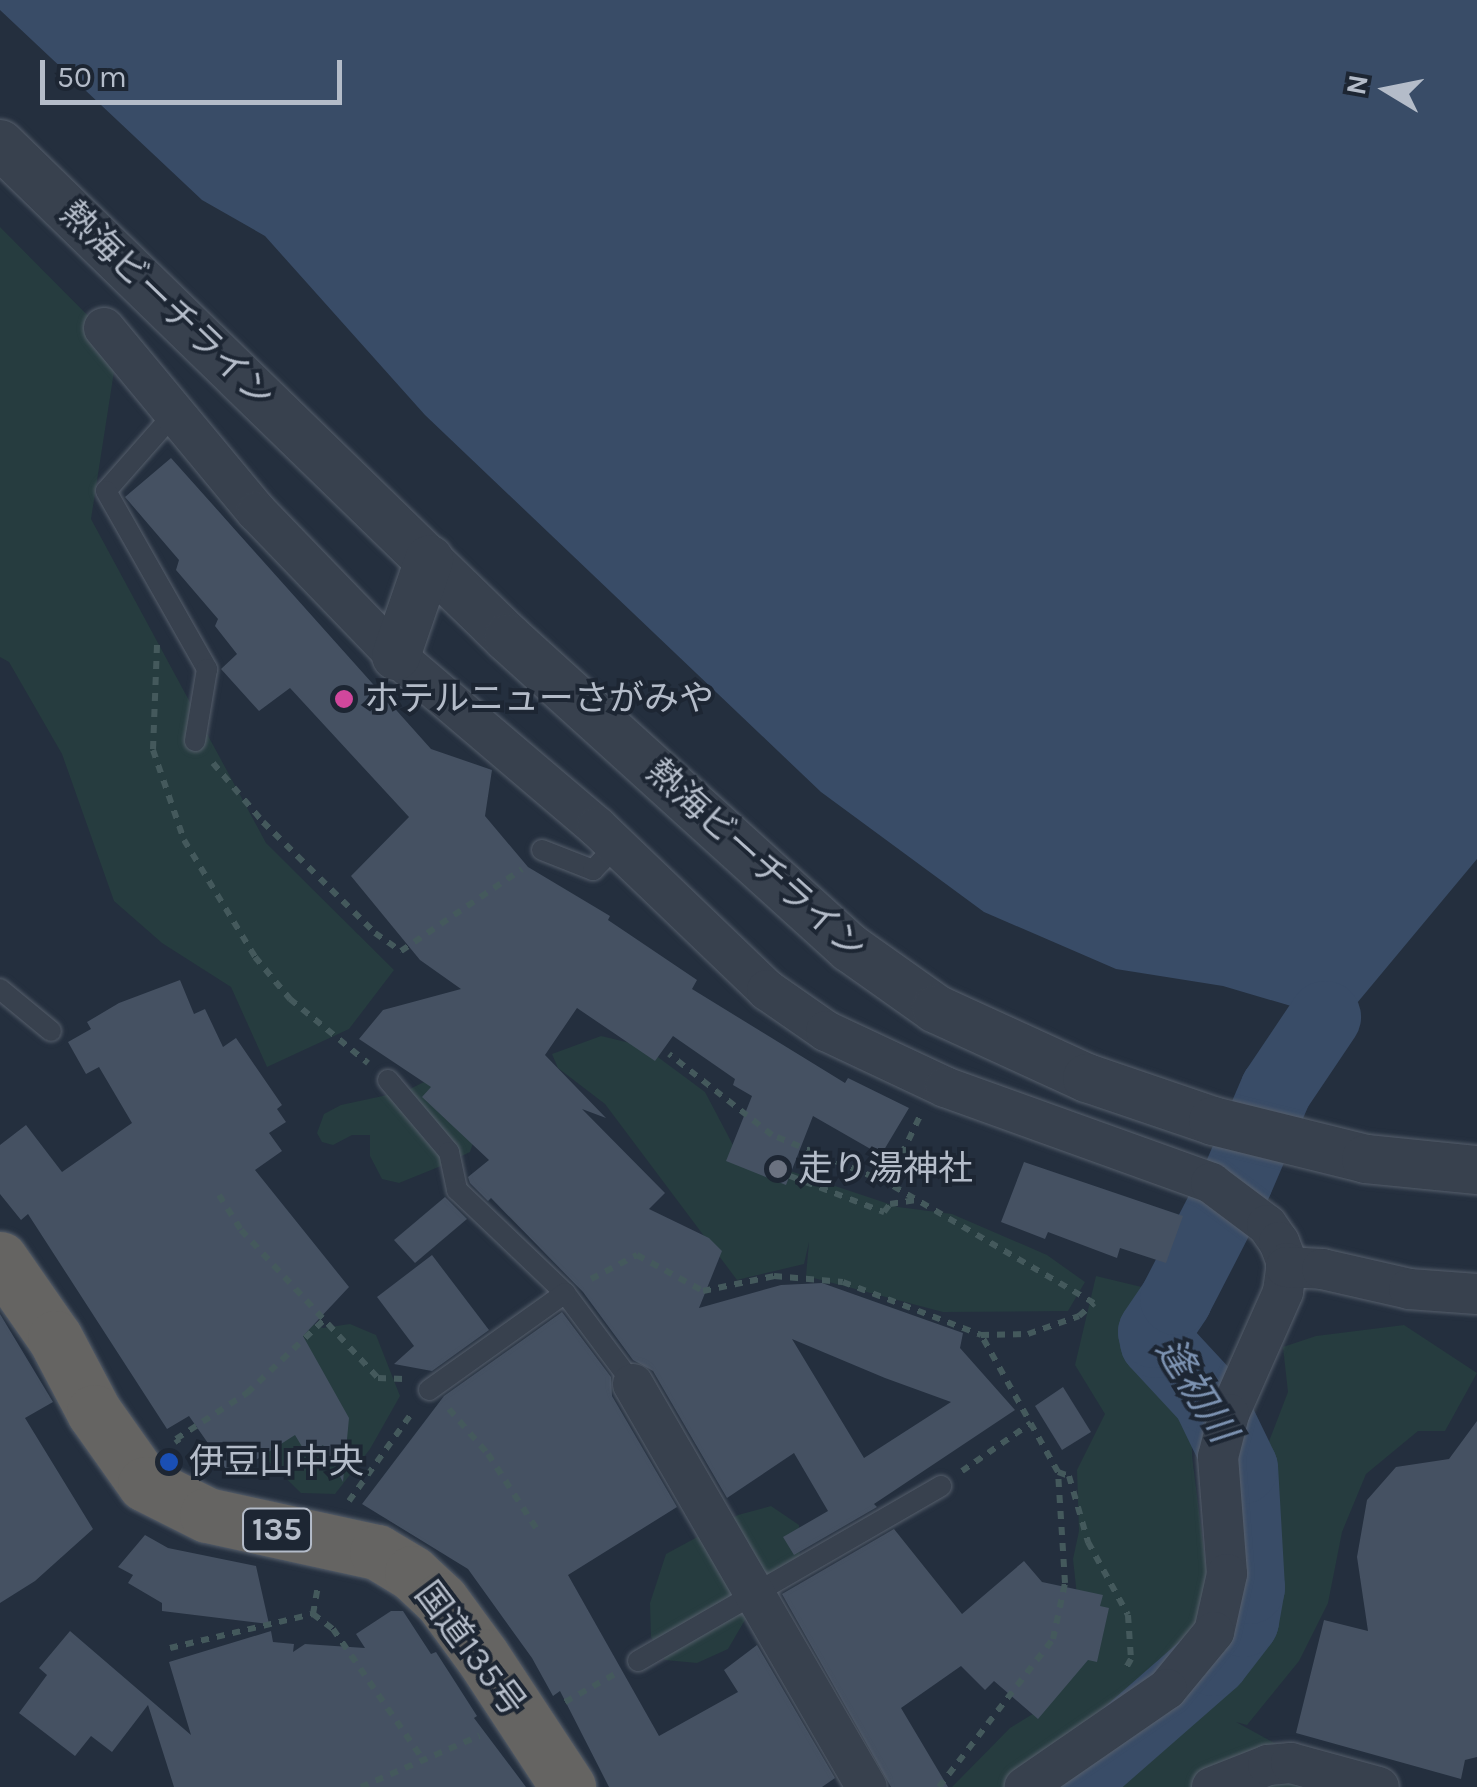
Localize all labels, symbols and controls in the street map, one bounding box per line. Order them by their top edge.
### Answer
scale bar [45,40,348,102]
north arrow [1337,40,1437,140]
text: 50 m [57,59,127,95]
text: N [1339,72,1375,97]
street label: 熱海ビーチライン [52,193,282,417]
place label: ホテルニューさがみや [364,678,714,720]
marker: ホテルニューさがみや [333,688,355,710]
street label: 熱海ビーチライン [638,751,874,969]
place label: 走り湯神社 [798,1148,973,1190]
marker: 走り湯神社 [767,1158,789,1180]
water label: 逢初川 [1146,1330,1246,1450]
place label: 伊豆山中央 [189,1441,364,1483]
marker: 伊豆山中央 [158,1451,180,1473]
road number: 135 [242,1503,312,1557]
street label: 国道135号 [406,1574,534,1724]

